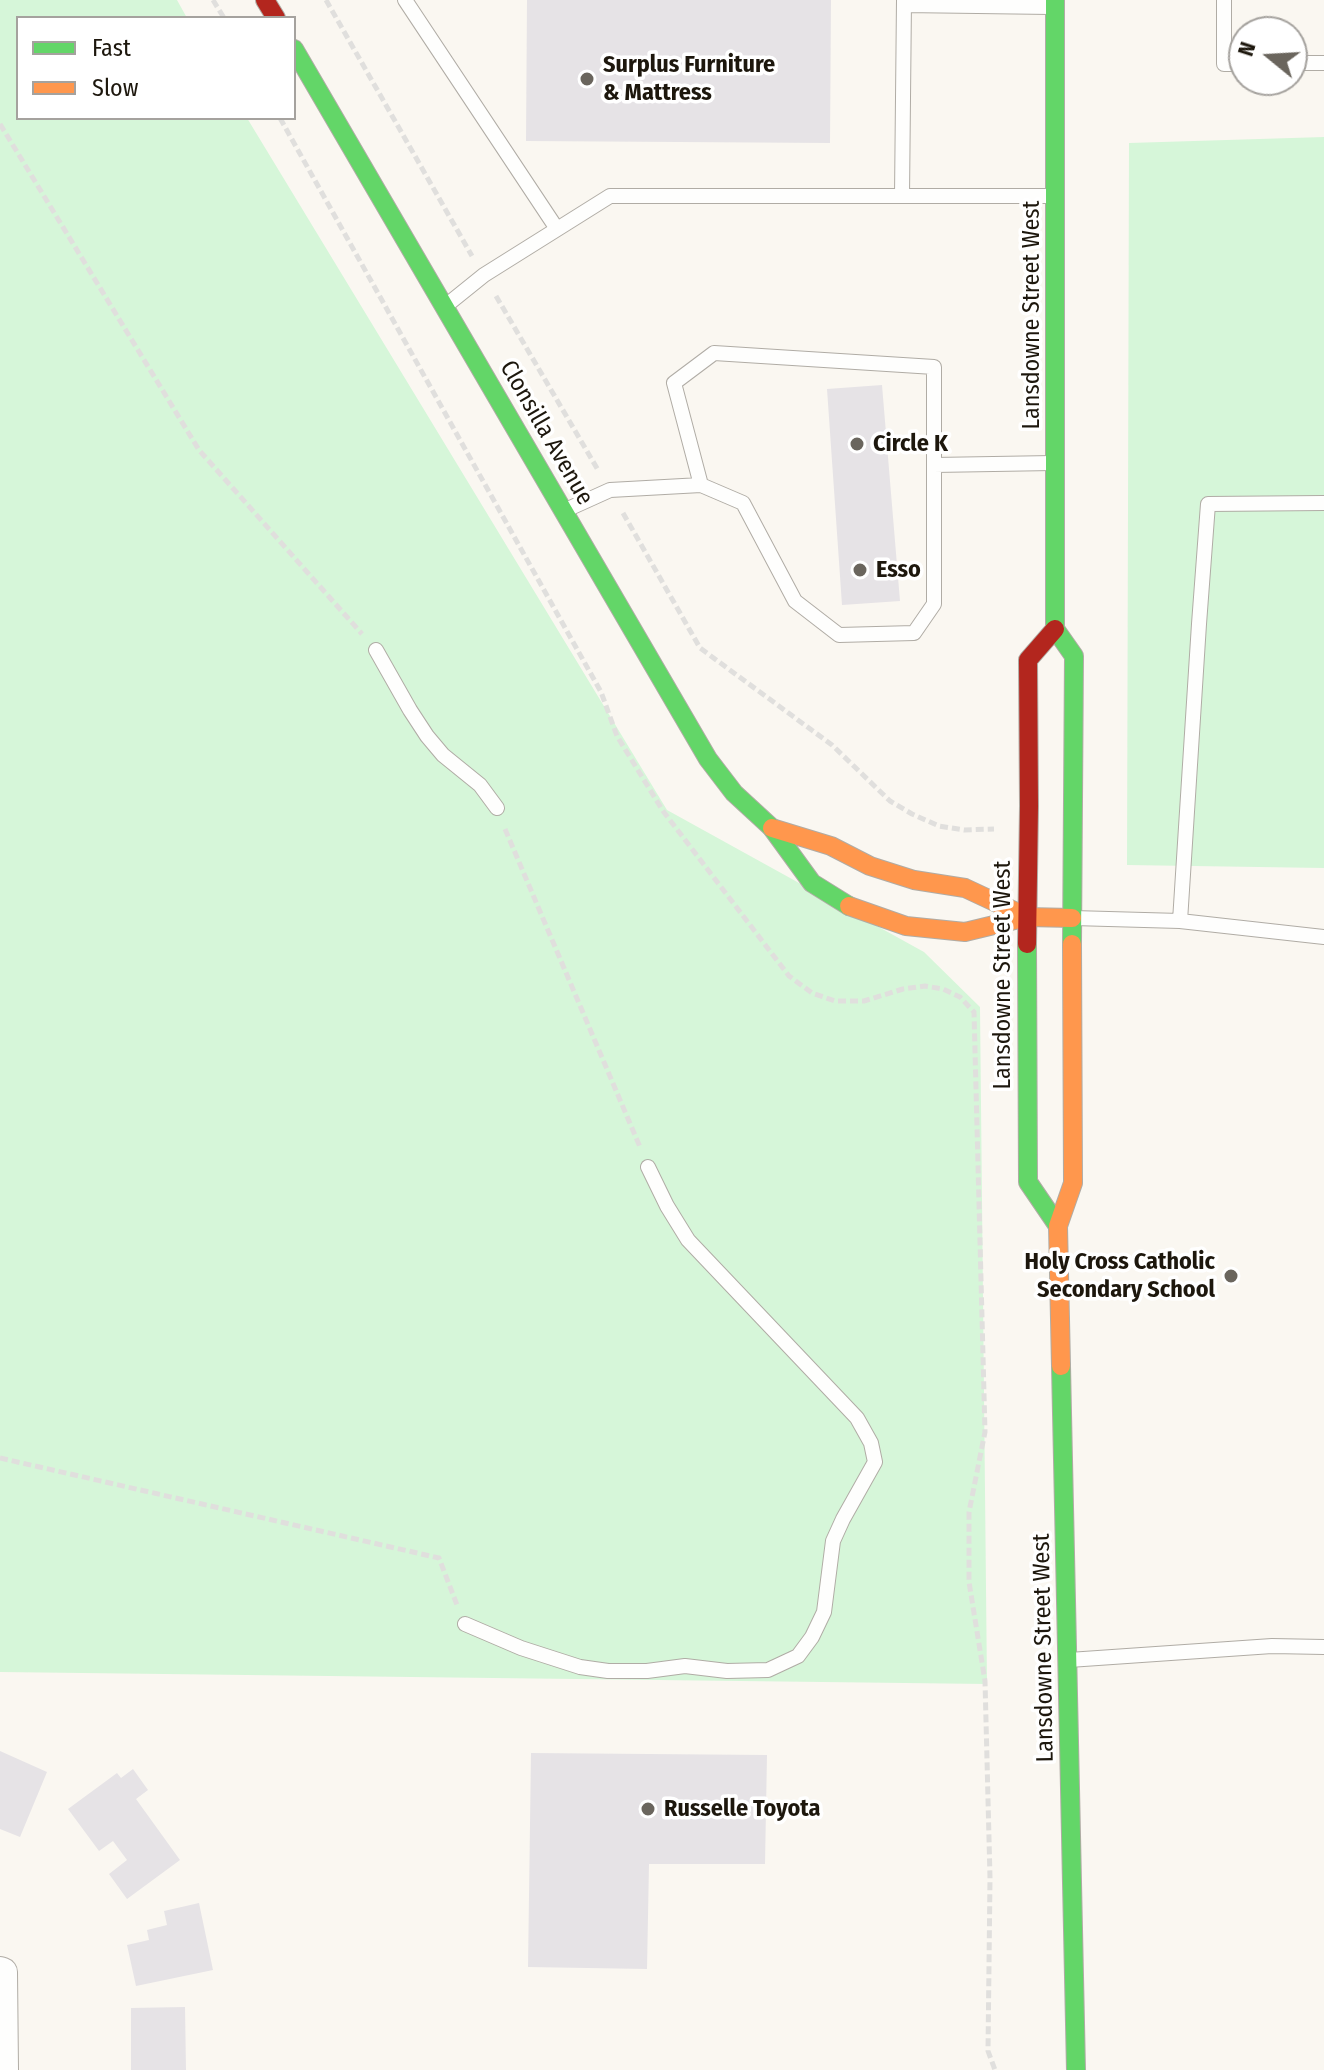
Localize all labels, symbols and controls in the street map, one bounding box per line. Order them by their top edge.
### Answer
legend [16,16,296,120]
north arrow [1228,16,1308,96]
text: Fast [92,34,131,62]
text: N [1232,39,1261,59]
place label: Surplus Furniture & Mattress [603,51,775,107]
marker: Surplus Furniture & Mattress [578,70,596,88]
text: Slow [92,74,138,102]
street label: Lansdowne Street West [1018,201,1046,429]
street label: Clonsilla Avenue [493,356,599,510]
place label: Circle K [873,430,948,458]
marker: Circle K [848,435,866,453]
place label: Esso [876,556,921,584]
marker: Esso [851,561,869,579]
street label: Lansdowne Street West [989,861,1017,1089]
place label: Holy Cross Catholic Secondary School [1025,1248,1215,1304]
marker: Holy Cross Catholic Secondary School [1222,1267,1240,1285]
street label: Lansdowne Street West [1028,1533,1060,1763]
place label: Russelle Toyota [664,1795,820,1823]
marker: Russelle Toyota [639,1800,657,1818]

